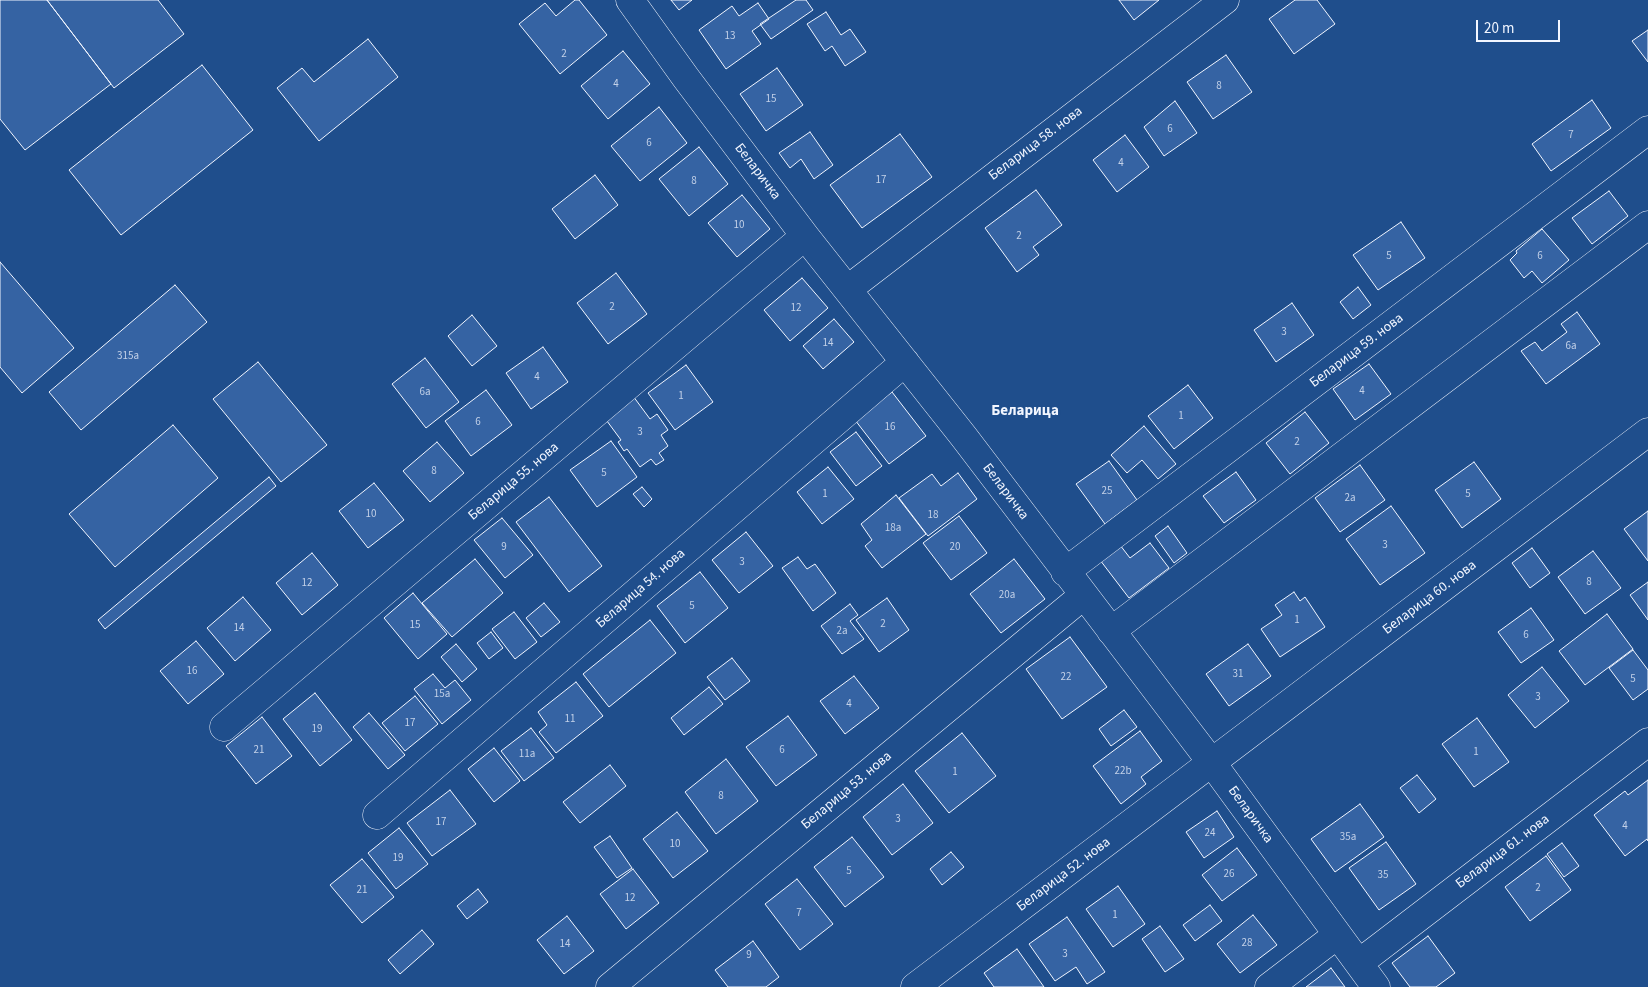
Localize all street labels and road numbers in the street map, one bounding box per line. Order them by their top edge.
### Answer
street label: Беларица 58. нова [986,103,1086,185]
street label: Беларичка [730,140,784,204]
street label: Беларица 59. нова [1307,310,1407,392]
street label: Беларица 55. нова [465,439,563,525]
street label: Беларичка [978,460,1032,524]
street label: Беларица 54. нова [593,546,689,632]
street label: Беларица 60. нова [1380,557,1480,639]
street label: Беларица 53. нова [798,748,896,834]
street label: Беларичка [1224,783,1276,847]
street label: Беларица 61. нова [1453,811,1553,893]
street label: Беларица 52. нова [1014,834,1114,916]

